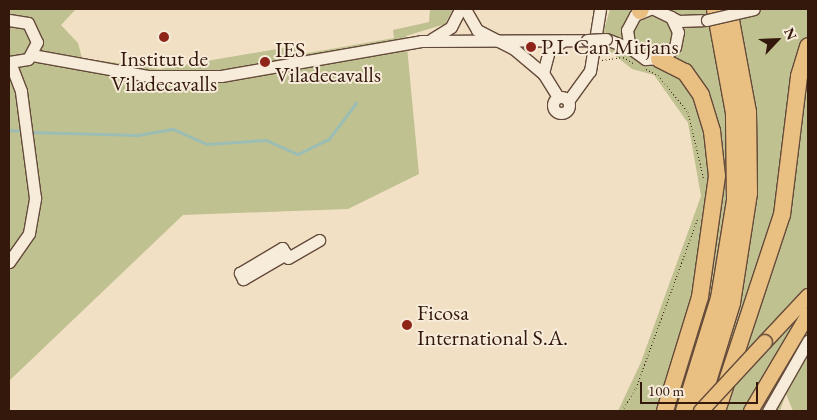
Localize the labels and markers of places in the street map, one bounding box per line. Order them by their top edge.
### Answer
marker: Institut de Viladecavalls [158,31,170,43]
place label: P.I. Can Mitjans [541,34,678,60]
place label: IES Viladecavalls [275,36,381,88]
marker: P.I. Can Mitjans [525,41,537,53]
place label: Institut de Viladecavalls [111,45,217,96]
marker: IES Viladecavalls [259,56,271,68]
place label: Ficosa International S.A. [417,299,568,350]
marker: Ficosa International S.A. [401,319,413,331]

